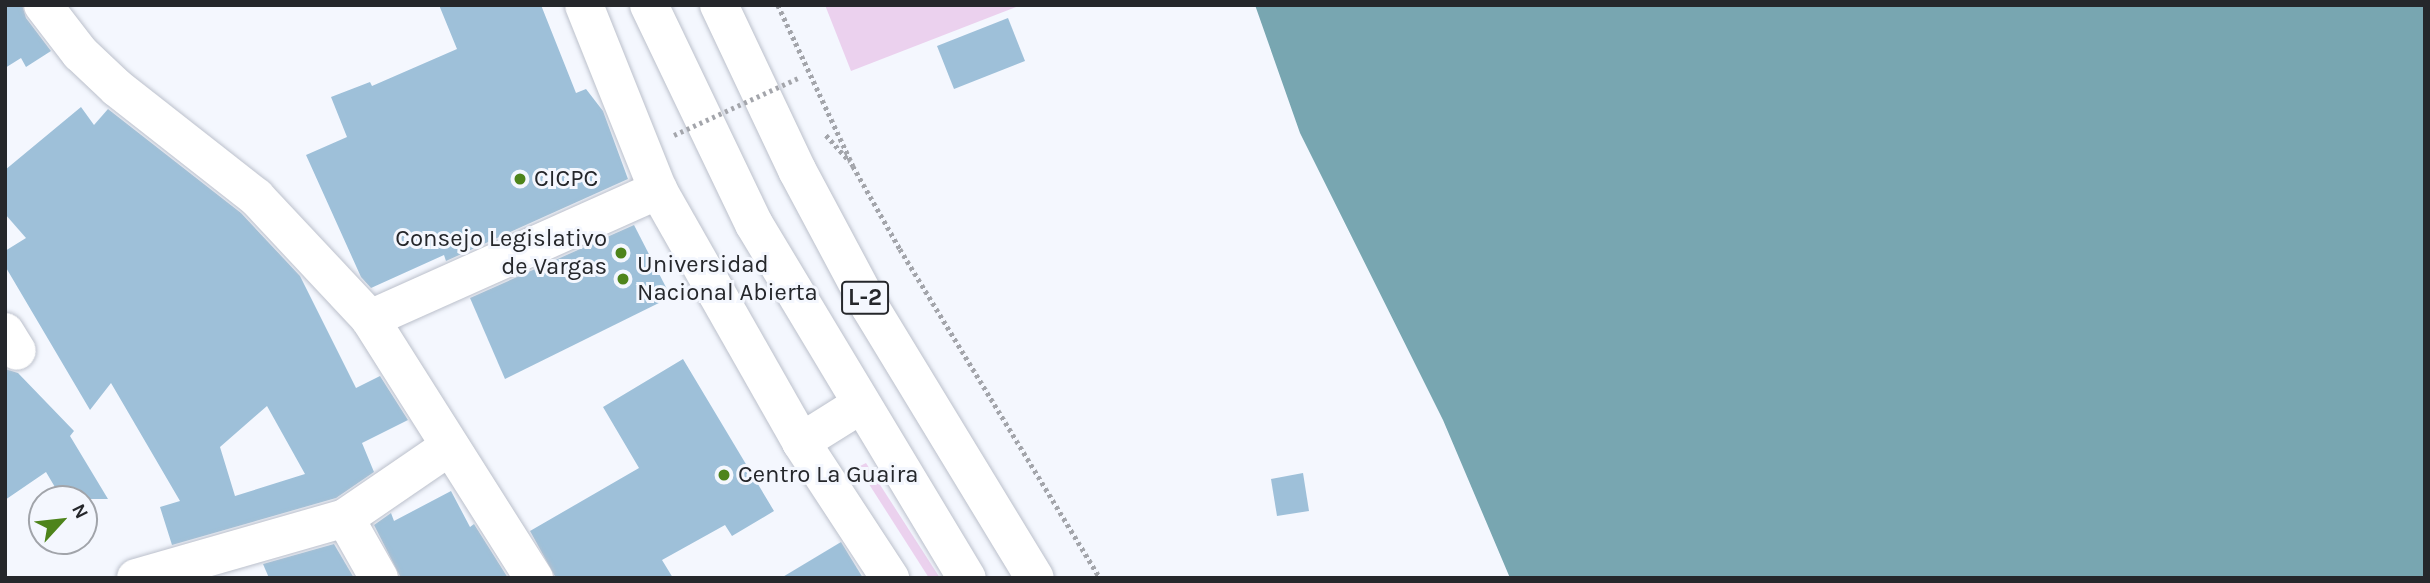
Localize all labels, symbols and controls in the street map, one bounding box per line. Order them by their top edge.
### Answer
place label: CICPC [534,165,598,193]
marker: CICPC [512,171,528,187]
place label: Consejo Legislativo de Vargas [395,225,607,281]
marker: Consejo Legislativo de Vargas [613,245,629,261]
place label: Universidad Nacional Abierta [637,251,818,307]
marker: Universidad Nacional Abierta [615,271,631,287]
road number: L-2 [840,278,890,318]
place label: Centro La Guaira [738,461,918,489]
marker: Centro La Guaira [716,467,732,483]
north arrow [28,485,98,555]
text: N [67,500,93,522]

